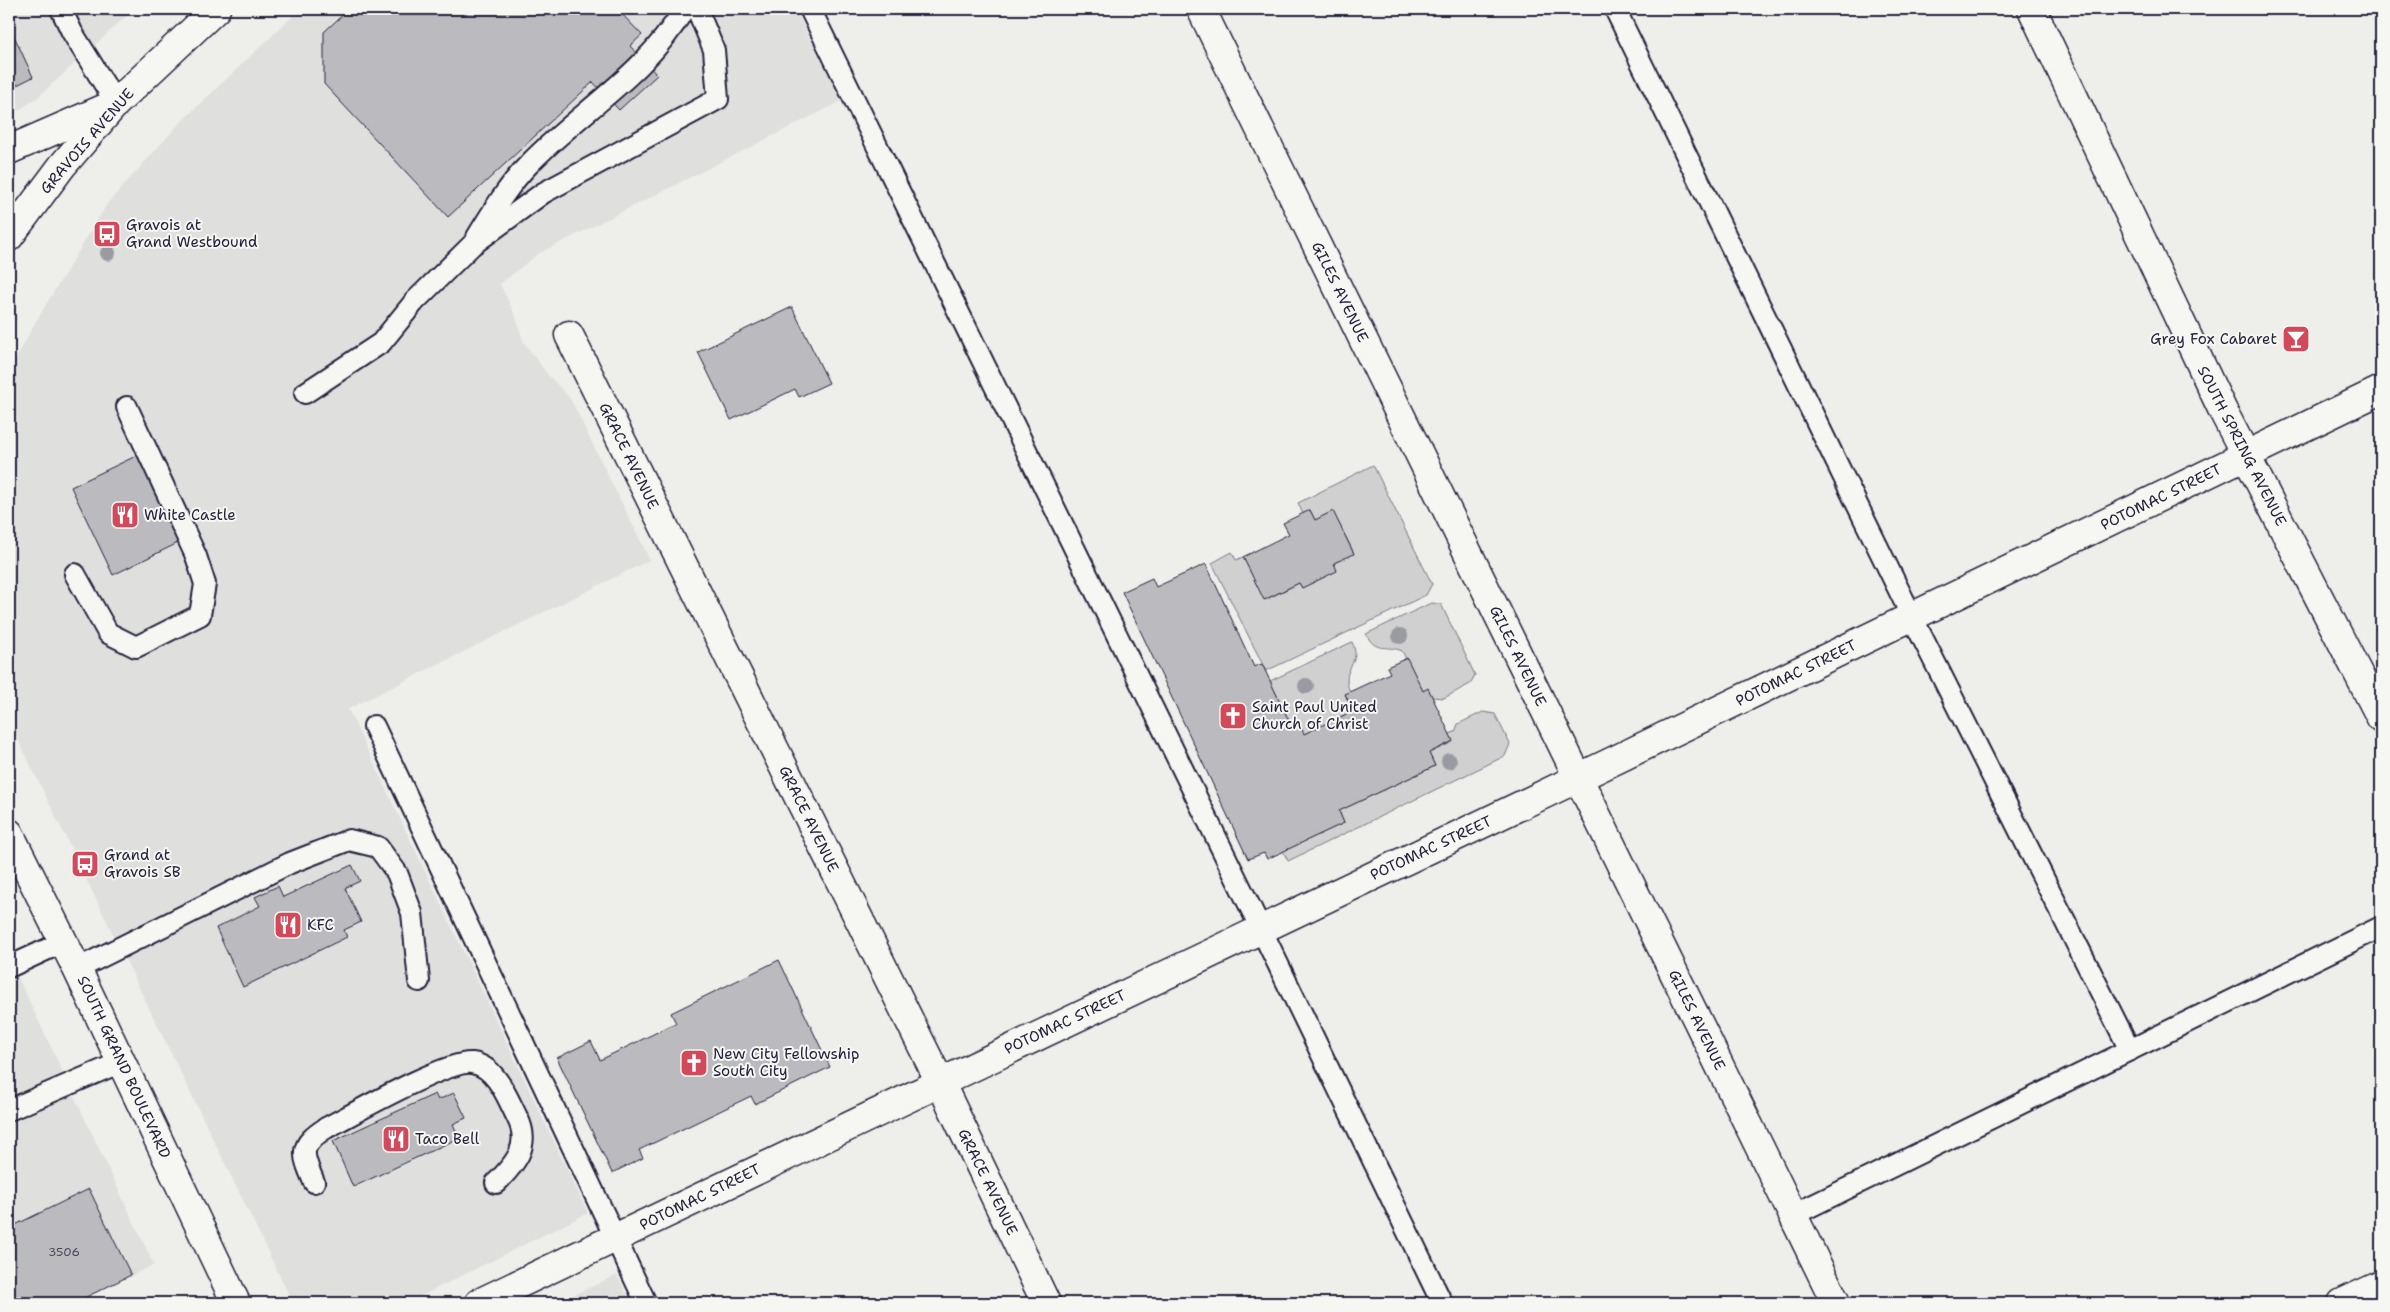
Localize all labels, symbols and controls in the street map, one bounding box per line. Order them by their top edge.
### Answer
street label: GRAVOIS AVENUE [36,84,138,198]
place label: Gravois at Grand Westbound [126,215,258,252]
bus stop icon: Gravois at Grand Westbound [92,219,122,249]
street label: GILES AVENUE [1307,238,1373,346]
bar icon: Grey Fox Cabaret [2281,324,2311,354]
place label: Grey Fox Cabaret [2150,329,2277,349]
street label: SOUTH SPRING AVENUE [2193,362,2291,530]
street label: GRACE AVENUE [595,399,663,513]
street label: POTOMAC STREET [2097,459,2225,535]
restaurant icon: White Castle [110,500,140,530]
place label: White Castle [144,505,236,525]
street label: GILES AVENUE [1485,602,1551,710]
street label: POTOMAC STREET [1732,635,1860,711]
place label: Saint Paul United Church of Christ [1252,697,1377,734]
church icon: Saint Paul United Church of Christ [1218,701,1248,731]
street label: GRACE AVENUE [775,762,843,876]
street label: POTOMAC STREET [1367,811,1495,885]
place label: Grand at Gravois SB [104,845,181,882]
bus stop icon: Grand at Gravois SB [70,849,100,879]
restaurant icon: KFC [273,910,303,940]
place label: KFC [307,915,334,935]
street label: GILES AVENUE [1664,966,1730,1074]
street label: SOUTH GRAND BOULEVARD [73,972,175,1162]
street label: POTOMAC STREET [1001,985,1129,1059]
place label: New City Fellowship South City [713,1044,860,1081]
church icon: New City Fellowship South City [679,1048,709,1078]
restaurant icon: Taco Bell [381,1124,411,1154]
street label: GRACE AVENUE [954,1125,1022,1239]
place label: Taco Bell [415,1129,480,1149]
street label: POTOMAC STREET [636,1159,764,1235]
house number: 3506 [48,1244,80,1260]

